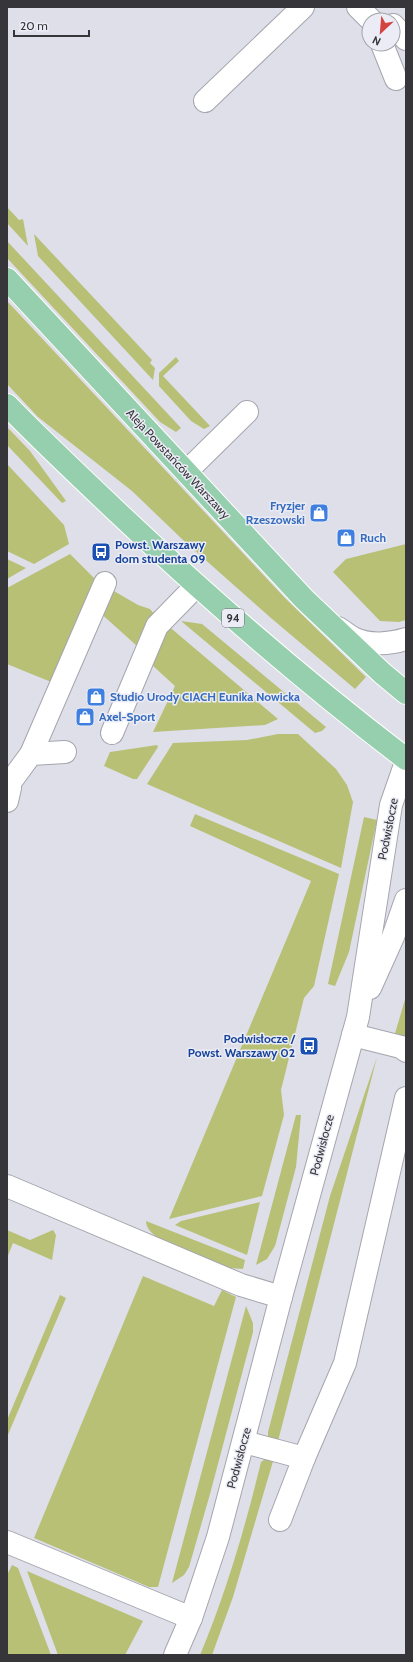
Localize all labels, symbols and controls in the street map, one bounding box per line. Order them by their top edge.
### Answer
scale bar [14,12,89,38]
north arrow [361,12,401,52]
text: 20 m [20,18,48,33]
text: N [370,33,383,49]
street label: Aleja Powstańców Warszawy [123,405,233,522]
place label: Fryzjer Rzeszowski [246,498,305,527]
shop icon: Fryzjer Rzeszowski [308,502,330,524]
shop icon: Ruch [335,527,357,549]
place label: Ruch [360,530,386,545]
place label: Powst. Warszawy dom studenta 09 [115,537,206,566]
bus stop icon: Powst. Warszawy dom studenta 09 [90,541,112,563]
road number: 94 [222,609,244,627]
shop icon: Studio Urody CIACH Eunika Nowicka [85,686,107,708]
place label: Studio Urody CIACH Eunika Nowicka [110,689,300,704]
shop icon: Axel-Sport [74,706,96,728]
place label: Axel-Sport [99,709,155,724]
street label: Podwisłocze [374,797,401,861]
place label: Podwisłocze / Powst. Warszawy 02 [188,1031,296,1060]
bus stop icon: Podwisłocze / Powst. Warszawy 02 [298,1035,320,1057]
street label: Podwisłocze [306,1113,337,1177]
street label: Podwisłocze [223,1426,254,1490]

